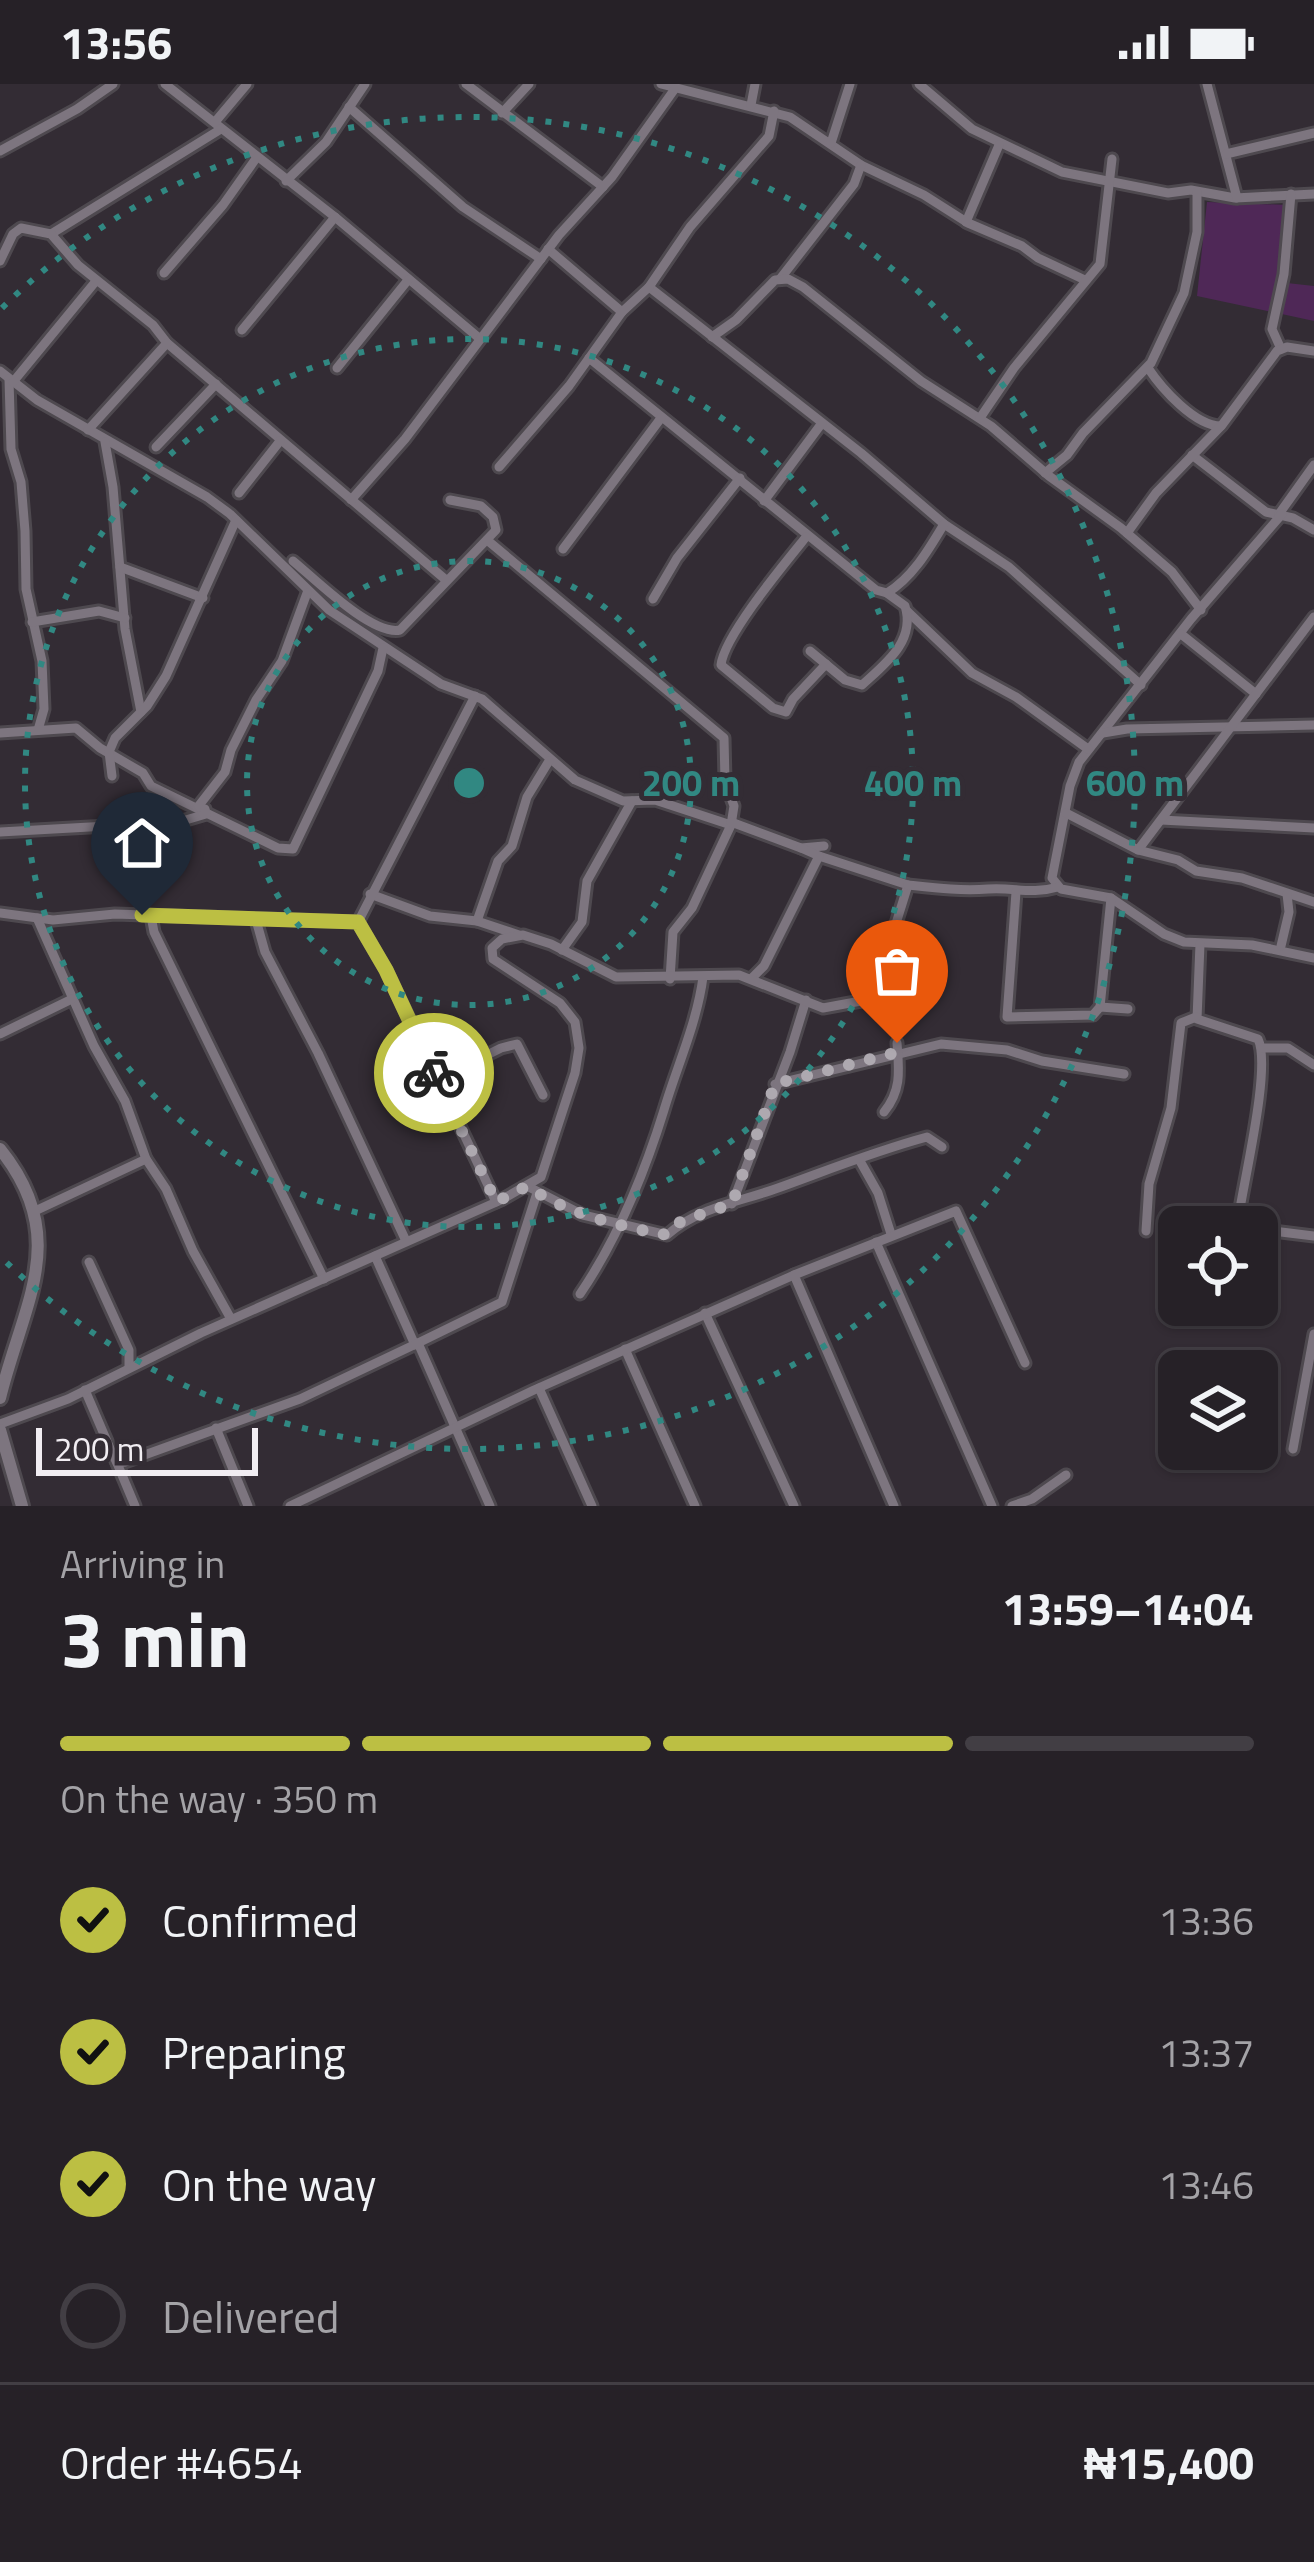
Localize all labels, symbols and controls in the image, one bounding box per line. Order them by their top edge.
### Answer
text: 13:56 [60,8,172,76]
text: 200 m [642,755,740,810]
text: 400 m [864,755,962,810]
text: 600 m [1086,755,1184,810]
centre of rings [448,762,490,804]
pin [91,792,193,915]
icon: home [109,810,175,876]
pin [846,920,948,1043]
icon: bag [864,938,930,1004]
courier [374,1013,494,1133]
icon: bike [401,1040,467,1106]
map controls [1158,1206,1278,1470]
button: locate [1158,1206,1278,1326]
button: layers [1158,1350,1278,1470]
scale bar [36,1422,258,1475]
text: 200 m [54,1424,144,1474]
text: Arriving in [60,1534,225,1593]
text: 13:59–14:04 [1002,1574,1254,1642]
text: 3 min [60,1579,250,1697]
text: On the way · 350 m [60,1769,378,1828]
text: Confirmed [162,1886,358,1954]
icon: check [60,1887,126,1953]
text: 13:36 [1158,1891,1254,1950]
text: Preparing [162,2018,346,2086]
icon: check [60,2019,126,2085]
text: 13:37 [1158,2023,1254,2082]
text: On the way [162,2150,376,2218]
icon: check [60,2151,126,2217]
text: 13:46 [1158,2155,1254,2214]
text: Delivered [162,2282,340,2350]
text: Order #4654 [60,2428,303,2496]
text: ₦15,400 [1084,2428,1254,2496]

